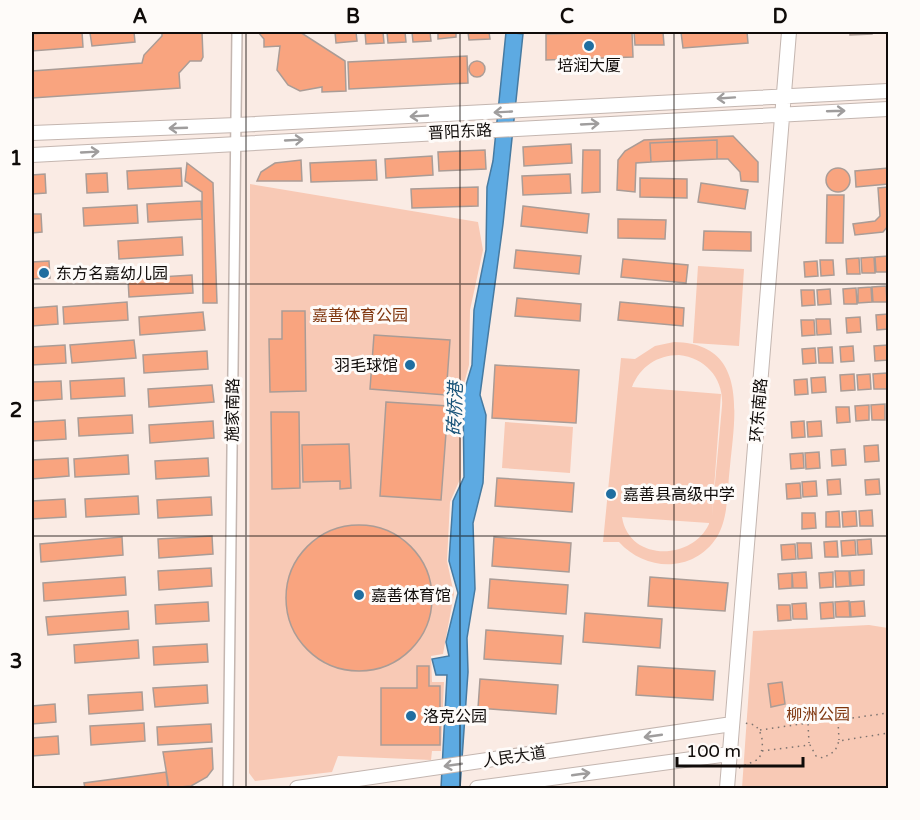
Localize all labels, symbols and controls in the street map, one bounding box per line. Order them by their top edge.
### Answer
text: A [133,5,148,29]
text: B [346,5,360,29]
text: C [560,5,574,29]
text: D [772,5,788,29]
marker: 培润大厦 [582,39,596,53]
place label: 培润大厦 [557,56,621,76]
one-way arrow [717,93,737,104]
one-way arrow [494,106,514,117]
one-way arrow [825,106,845,117]
one-way arrow [410,111,430,122]
one-way arrow [580,119,600,130]
street label: 晋阳东路 [428,120,493,144]
one-way arrow [169,122,189,133]
one-way arrow [284,135,304,146]
one-way arrow [79,146,99,157]
text: 1 [10,147,22,171]
place label: 东方名嘉幼儿园 [56,264,168,284]
marker: 东方名嘉幼儿园 [37,266,51,280]
park label: 嘉善体育公园 [312,306,408,326]
place label: 羽毛球馆 [334,356,398,376]
marker: 羽毛球馆 [403,358,417,372]
street label: 环东南路 [746,377,772,443]
street label: 施家南路 [222,378,244,442]
water label: 砖桥港 [443,379,467,436]
text: 2 [10,399,22,423]
place label: 嘉善县高级中学 [623,485,735,505]
marker: 嘉善县高级中学 [604,487,618,501]
place label: 嘉善体育馆 [371,586,451,606]
marker: 嘉善体育馆 [352,588,366,602]
text: 3 [10,650,22,674]
park label: 柳洲公园 [786,705,850,725]
place label: 洛克公园 [423,707,487,727]
marker: 洛克公园 [404,709,418,723]
one-way arrow [644,730,664,741]
scale bar [677,730,803,768]
text: 100 m [686,740,741,762]
street label: 人民大道 [481,743,547,771]
one-way arrow [443,760,463,771]
one-way arrow [571,769,591,780]

